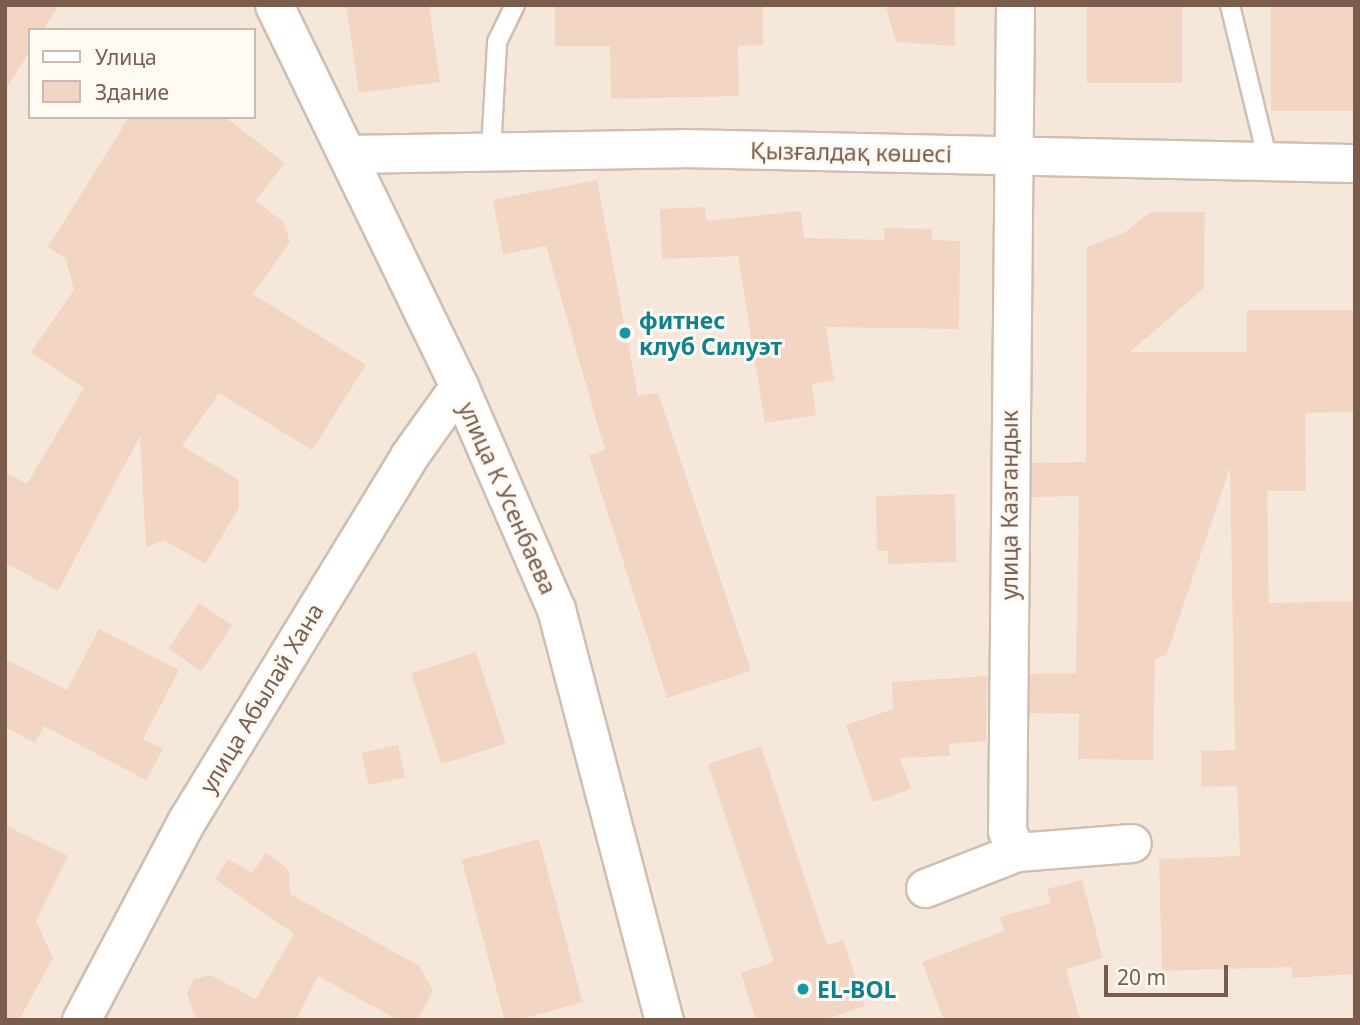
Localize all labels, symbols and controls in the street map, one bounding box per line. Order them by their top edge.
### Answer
legend [28,28,256,119]
text: Улица [95,43,157,71]
text: Здание [95,78,169,106]
street label: Қызғалдақ көшесі [750,136,952,168]
place label: фитнес клуб Силуэт [639,306,782,360]
marker: фитнес клуб Силуэт [617,325,633,341]
street label: улица К Усенбаева [453,398,563,598]
street label: улица Казгандык [995,410,1023,600]
street label: улица Абылай Хана [193,598,329,798]
scale bar [1108,951,1232,995]
text: 20 m [1117,963,1166,991]
place label: EL-BOL [817,975,896,1003]
marker: EL-BOL [795,981,811,997]

